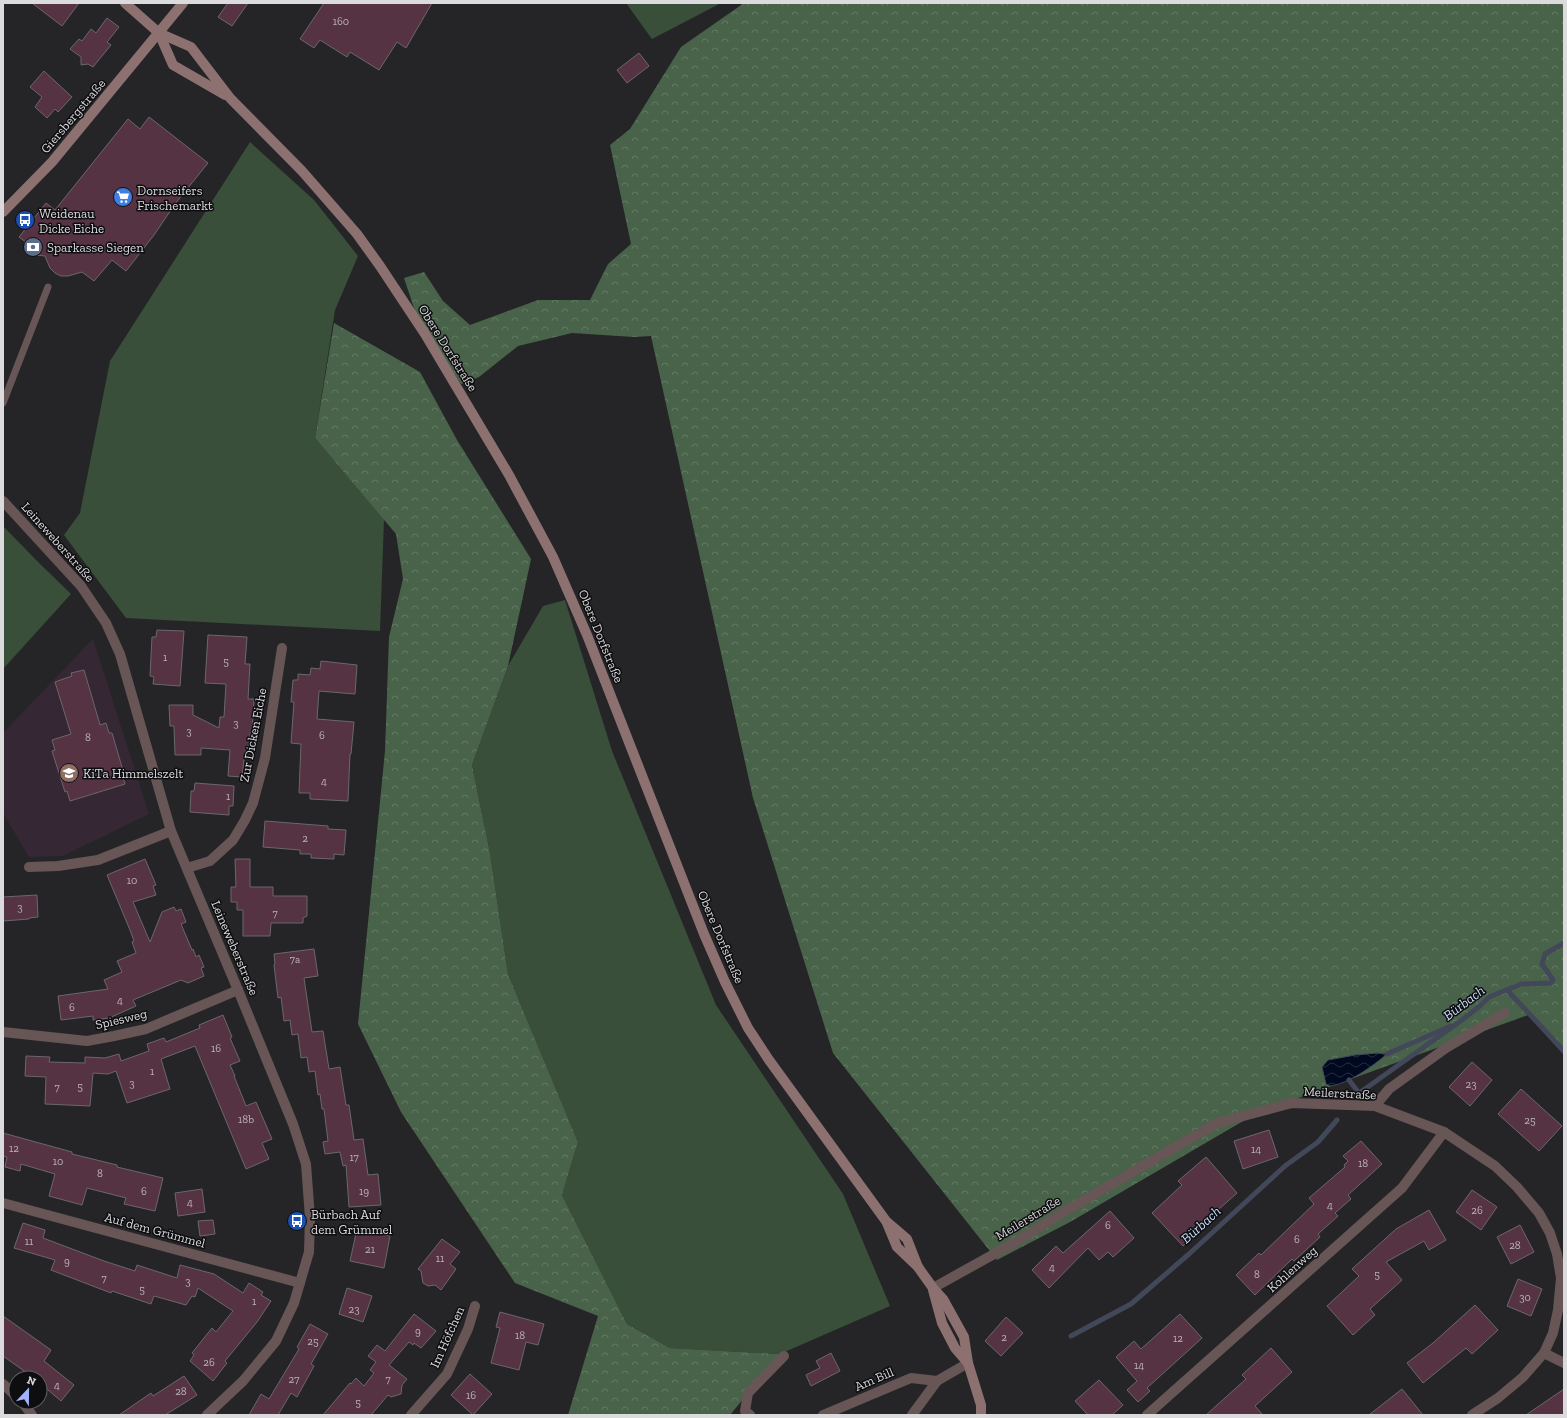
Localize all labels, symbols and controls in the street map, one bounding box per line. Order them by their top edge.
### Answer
house number: 160 [333,15,349,28]
street label: Giersbergstraße [38,76,108,156]
place label: Dornseifers Frischemarkt [137,183,213,213]
supermarket icon: Dornseifers Frischemarkt [112,186,134,208]
place label: Weidenau Dicke Eiche [39,206,104,236]
bus stop icon: Weidenau Dicke Eiche [14,209,36,231]
bank icon: Sparkasse Siegen [22,236,44,258]
place label: Sparkasse Siegen [47,240,144,255]
street label: Obere Dorfstraße [415,302,481,394]
street label: Leineweberstraße [18,499,98,585]
street label: Obere Dorfstraße [575,587,627,685]
house number: 1 [163,651,168,664]
house number: 5 [223,655,229,668]
street label: Zur Dicken Eiche [237,687,269,783]
house number: 3 [233,717,239,730]
house number: 3 [186,725,192,738]
house number: 6 [319,729,325,742]
house number: 8 [85,731,91,744]
school or university icon: KiTa Himmelszelt [58,762,80,784]
place label: KiTa Himmelszelt [83,766,183,781]
house number: 4 [321,775,327,788]
house number: 1 [226,790,231,803]
house number: 2 [302,832,308,845]
house number: 10 [127,874,137,887]
street label: Obere Dorfstraße [695,888,747,986]
street label: Leineweberstraße [208,898,262,998]
house number: 3 [17,901,23,914]
house number: 7 [272,907,278,920]
house number: 7a [290,953,301,966]
water label: Bürbach [1440,982,1488,1024]
house number: 4 [117,994,123,1007]
house number: 6 [69,1001,75,1014]
street label: Spiesweg [94,1006,148,1032]
house number: 16 [211,1042,221,1055]
house number: 1 [150,1065,155,1078]
house number: 3 [129,1077,135,1090]
house number: 23 [1465,1078,1477,1091]
house number: 5 [77,1080,83,1093]
house number: 7 [54,1081,60,1094]
street label: Meilerstraße [1303,1084,1377,1102]
house number: 18b [238,1113,254,1126]
house number: 25 [1524,1114,1536,1127]
house number: 12 [9,1142,19,1155]
house number: 14 [1251,1143,1261,1156]
house number: 17 [349,1151,359,1164]
house number: 10 [53,1155,63,1168]
house number: 18 [1358,1157,1368,1170]
house number: 8 [97,1167,103,1180]
house number: 6 [141,1185,147,1198]
house number: 19 [359,1185,369,1198]
street label: Meilerstraße [993,1193,1063,1243]
house number: 4 [187,1196,193,1209]
house number: 4 [1327,1199,1333,1212]
water label: Bürbach [1178,1203,1224,1247]
house number: 26 [1471,1204,1483,1217]
place label: Bürbach Auf dem Grümmel [311,1207,393,1237]
street label: Auf dem Grümmel [103,1209,208,1251]
bus stop icon: Bürbach Auf dem Grümmel [286,1210,308,1232]
house number: 6 [1105,1219,1111,1232]
house number: 6 [1294,1233,1300,1246]
house number: 11 [25,1235,34,1248]
house number: 28 [1509,1239,1521,1252]
house number: 21 [365,1243,376,1256]
street label: Kohlenweg [1264,1243,1320,1295]
house number: 11 [436,1252,445,1265]
house number: 9 [64,1255,70,1268]
house number: 4 [1049,1261,1055,1274]
house number: 8 [1254,1268,1260,1281]
house number: 5 [1374,1268,1380,1281]
house number: 7 [101,1272,107,1285]
house number: 3 [185,1275,191,1288]
house number: 5 [139,1283,145,1296]
house number: 30 [1519,1291,1531,1304]
house number: 1 [252,1295,257,1308]
house number: 23 [348,1303,360,1316]
street label: Im Höfchen [427,1304,467,1370]
house number: 9 [415,1325,421,1338]
house number: 18 [515,1329,525,1342]
house number: 2 [1001,1331,1007,1344]
house number: 12 [1173,1332,1183,1345]
house number: 25 [307,1335,319,1348]
house number: 26 [203,1356,215,1369]
house number: 14 [1134,1359,1144,1372]
street label: Am Bill [852,1364,896,1394]
north arrow [8,1370,48,1410]
house number: 27 [289,1373,299,1386]
house number: 7 [385,1373,391,1386]
text: N [25,1374,38,1389]
house number: 4 [54,1379,60,1392]
house number: 28 [175,1385,187,1398]
house number: 16 [466,1389,476,1402]
house number: 5 [355,1396,361,1409]

